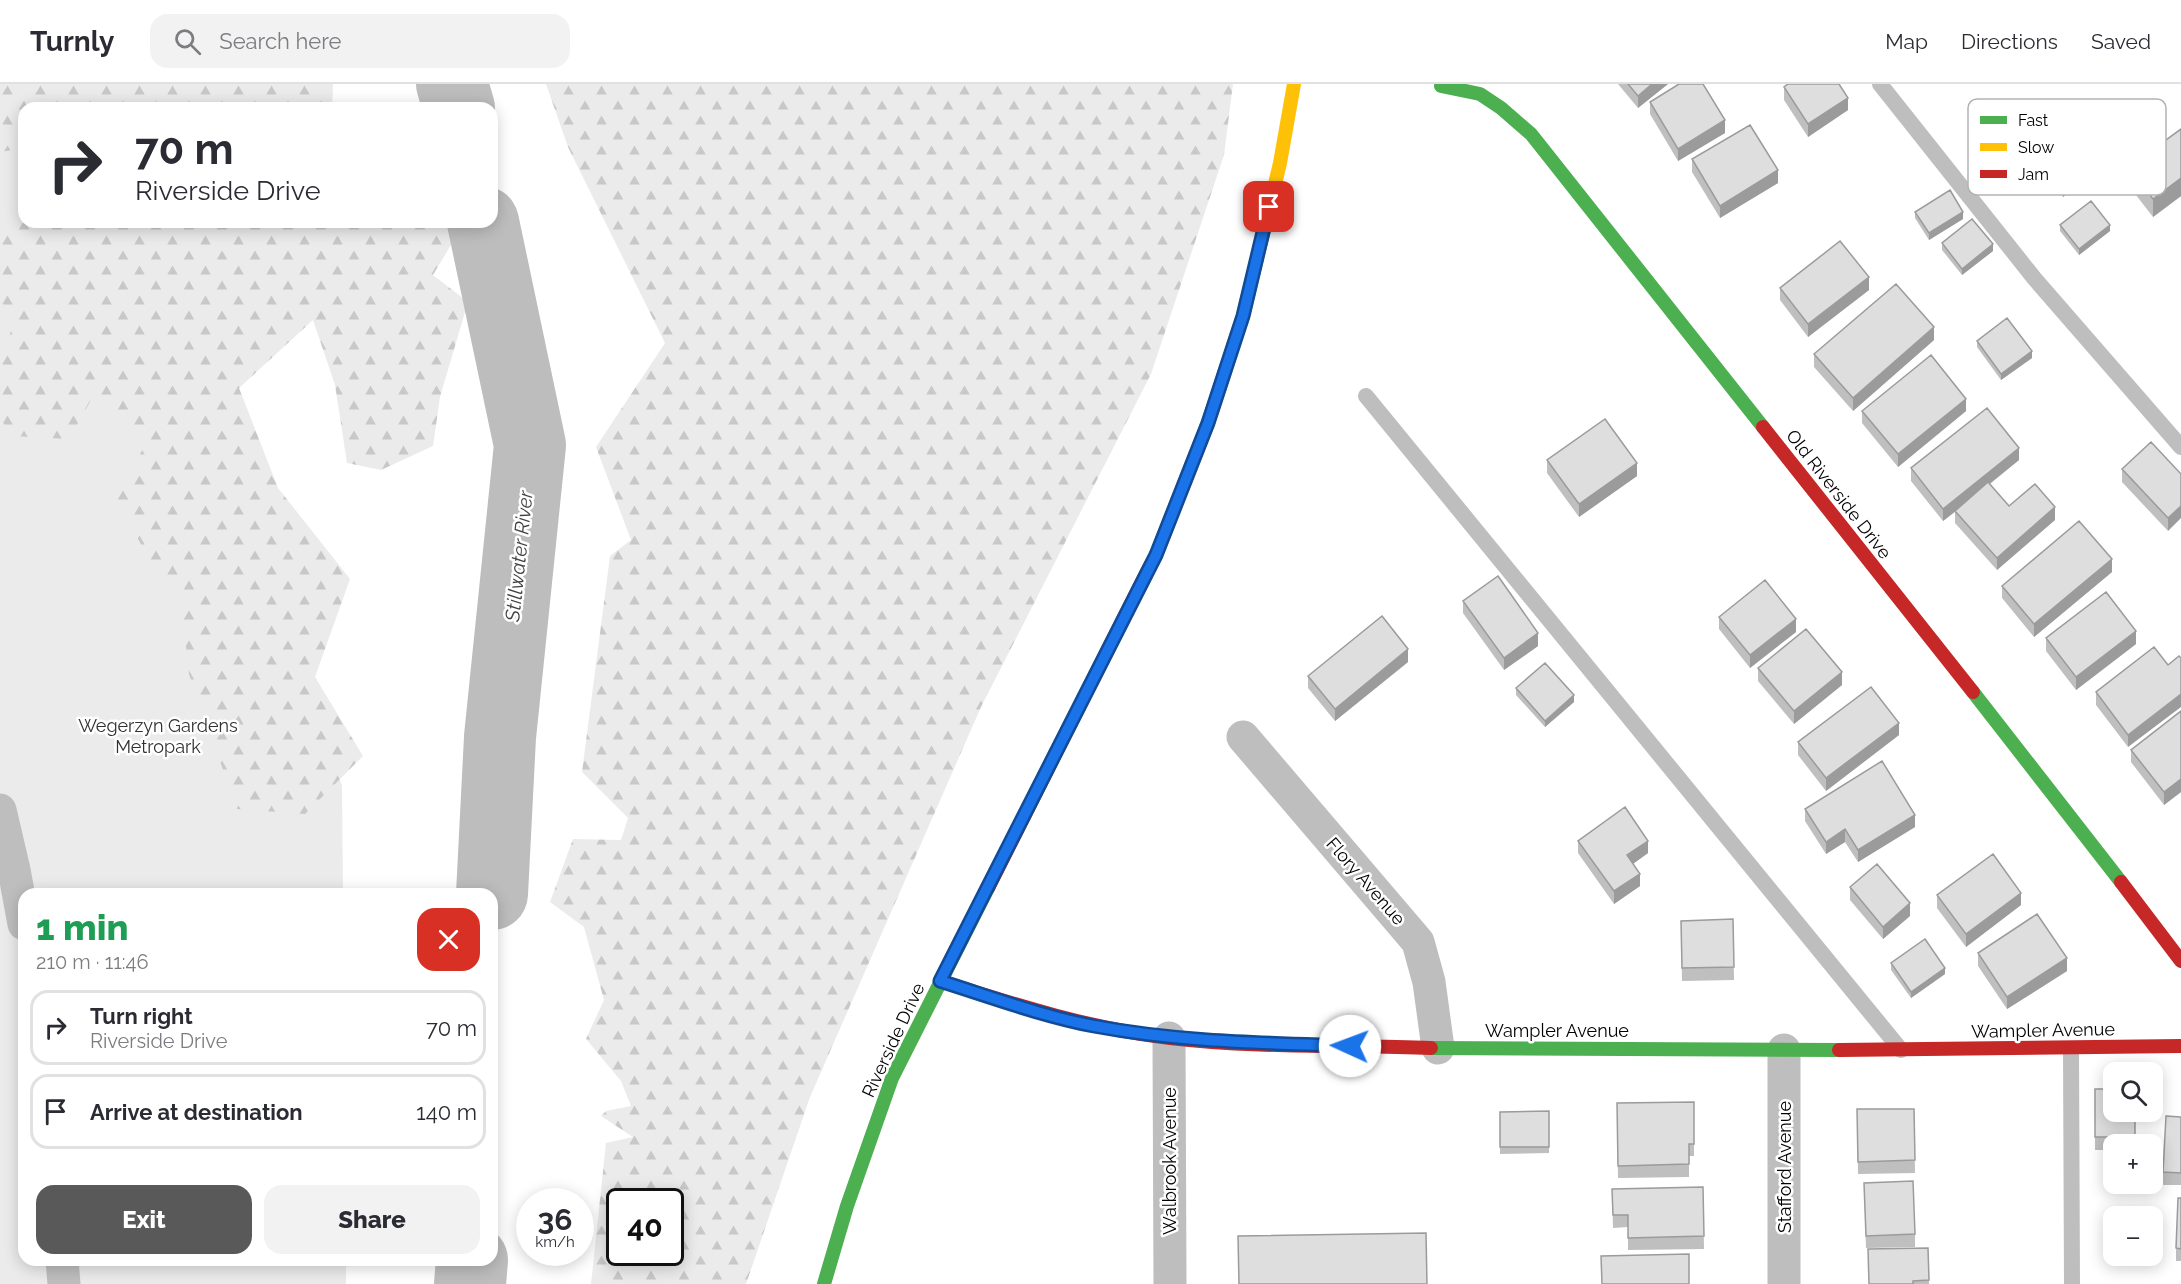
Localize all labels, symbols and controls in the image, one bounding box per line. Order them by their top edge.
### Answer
search box [150,14,570,68]
text: Turnly [30,25,114,58]
icon: search [171,25,204,58]
text: Search here [219,28,341,54]
text: Map [1885,29,1928,54]
text: Directions [1961,29,2058,54]
text: Saved [2091,29,2151,54]
legend [1968,99,2166,195]
text: Fast [2018,111,2049,130]
text: 70 m [135,125,234,174]
icon: right [36,126,114,204]
text: Slow [2018,138,2054,157]
text: Jam [2018,165,2049,184]
text: Riverside Drive [135,175,321,206]
pin [1243,181,1294,232]
icon: arrive [1252,190,1285,223]
street label: Old Riverside Drive [1782,425,1896,563]
water label: Stillwater River [500,488,538,624]
park label: Wegerzyn Gardens Metropark [78,715,238,757]
street label: Flory Avenue [1322,833,1410,929]
text: 1 min [36,906,128,948]
button: close [417,908,480,971]
text: 210 m · 11:46 [36,950,149,974]
street label: Riverside Drive [857,979,929,1100]
text: Turn right [90,1003,193,1029]
icon: right [39,1011,72,1044]
position arrow [1318,1014,1382,1078]
text: 70 m [426,1015,477,1041]
street label: Wampler Avenue [1971,1018,2116,1042]
street label: Wampler Avenue [1485,1020,1629,1041]
text: Riverside Drive [90,1029,227,1053]
map controls [2103,1062,2163,1266]
button: search [2103,1062,2163,1122]
street label: Walbrook Avenue [1159,1087,1180,1235]
icon: arrive [39,1095,72,1128]
text: Arrive at destination [90,1099,303,1125]
text: 140 m [416,1099,477,1125]
street label: Stafford Avenue [1774,1101,1795,1233]
button: + [2103,1134,2163,1194]
button: Exit [36,1185,252,1254]
button: Share [264,1185,480,1254]
speed limit sign: 40 [606,1188,684,1266]
text: 36 [538,1202,572,1237]
button: − [2103,1206,2163,1266]
text: km/h [535,1233,575,1251]

